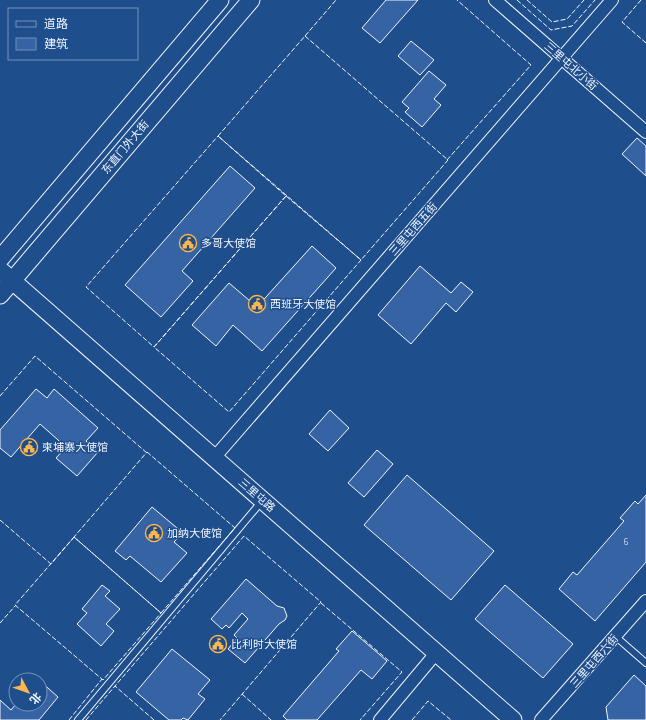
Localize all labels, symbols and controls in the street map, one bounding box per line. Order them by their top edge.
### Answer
legend [8,8,138,60]
text: 道路 [44,14,68,33]
text: 建筑 [44,34,68,53]
street label: 三里屯北小街 [541,38,601,94]
street label: 东直门外大街 [98,117,152,177]
street label: 三里屯西五街 [385,199,441,259]
public building icon: 多哥大使馆 [178,233,198,253]
place label: 多哥大使馆 [201,235,256,251]
public building icon: 西班牙大使馆 [247,294,267,314]
place label: 西班牙大使馆 [270,296,336,312]
public building icon: 柬埔寨大使馆 [19,437,39,457]
place label: 柬埔寨大使馆 [42,439,108,455]
street label: 三里屯路 [235,475,279,515]
public building icon: 加纳大使馆 [144,523,164,543]
place label: 加纳大使馆 [167,525,222,541]
house number: 6 [623,535,629,548]
street label: 三里屯西六街 [566,631,622,691]
public building icon: 比利时大使馆 [208,634,228,654]
place label: 比利时大使馆 [231,636,297,652]
north arrow [8,672,48,712]
text: 北 [26,689,45,708]

